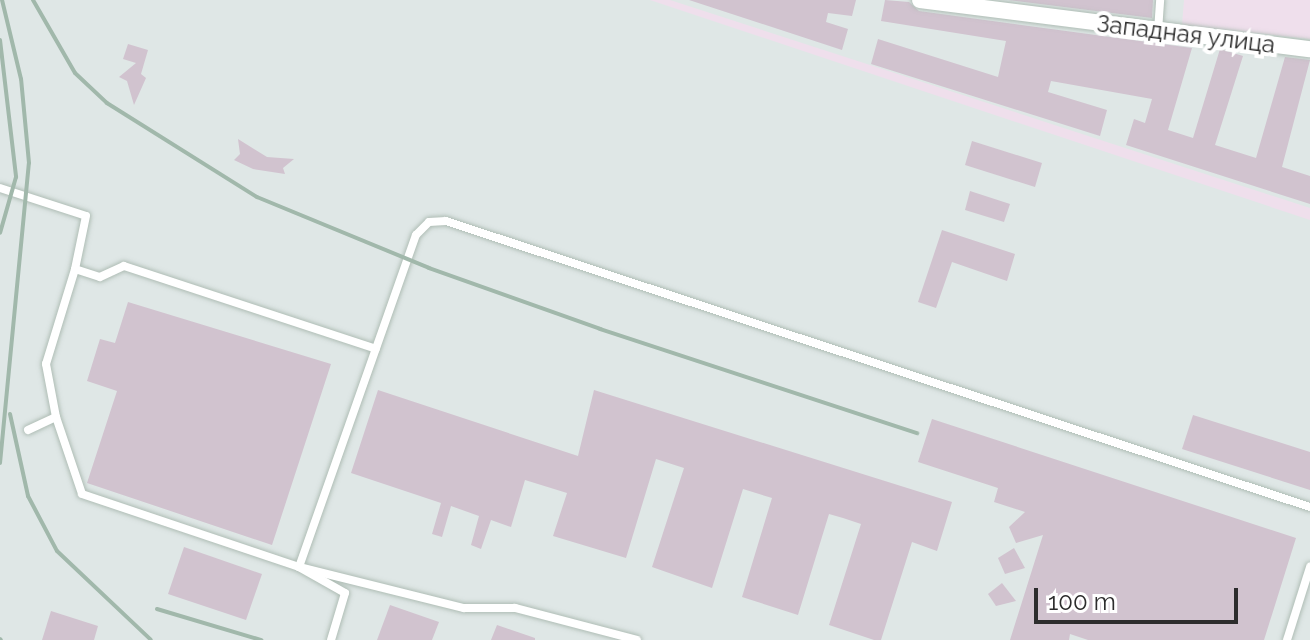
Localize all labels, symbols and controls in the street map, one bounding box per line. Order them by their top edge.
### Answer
street label: Западная улица [1095,9,1277,59]
scale bar [1038,572,1242,622]
text: 100 m [1048,587,1116,616]

